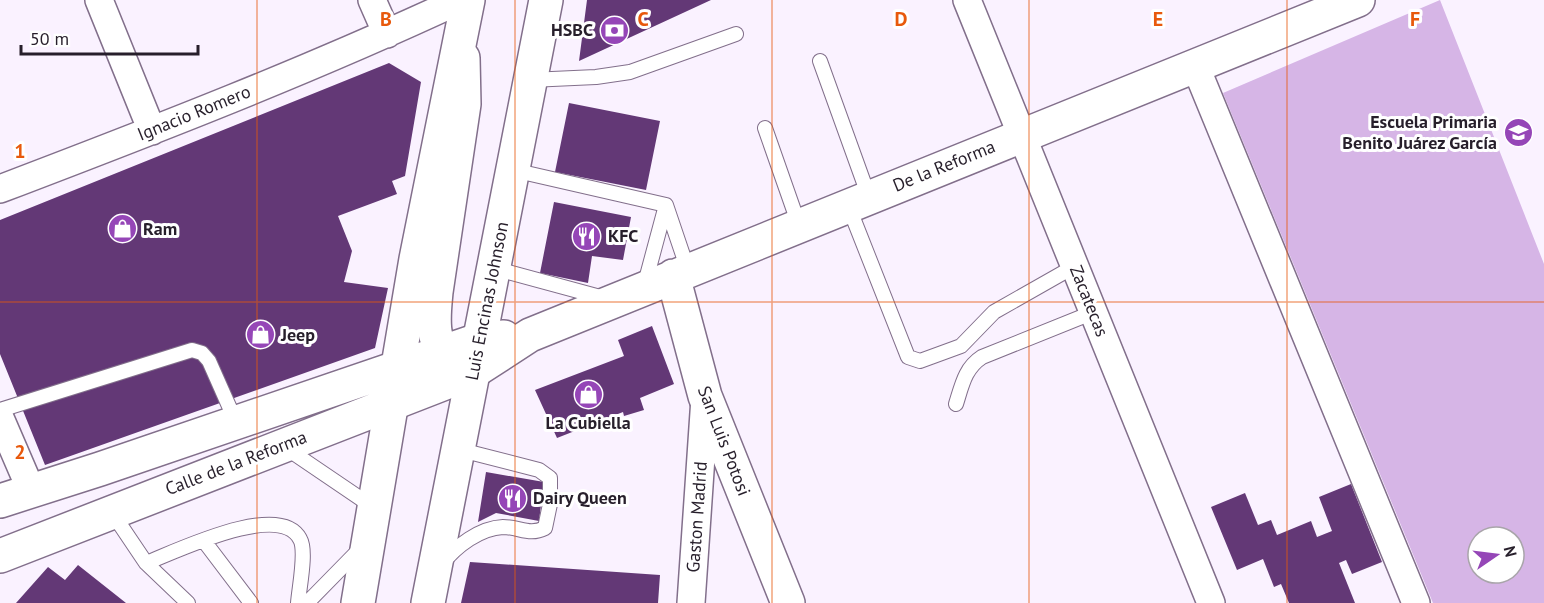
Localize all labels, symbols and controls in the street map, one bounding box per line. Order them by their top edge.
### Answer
text: B [380,6,392,32]
text: C [637,6,649,32]
text: D [895,6,908,32]
text: E [1153,6,1163,32]
text: F [1410,6,1420,32]
bank icon: HSBC [598,14,630,46]
scale bar [21,18,198,56]
place label: HSBC [551,18,593,41]
text: 50 m [30,27,69,50]
street label: Ignacio Romero [134,79,254,146]
place label: Escuela Primaria Benito Juárez García [1342,110,1497,154]
school or university icon: Escuela Primaria Benito Juárez García [1502,116,1534,148]
street label: De la Reforma [889,135,998,197]
text: 1 [14,138,26,164]
shop icon: Ram [106,213,138,245]
place label: Ram [143,217,177,240]
street label: Luis Encinas Johnson [460,220,513,382]
restaurant icon: KFC [571,220,603,252]
place label: KFC [608,224,638,247]
street label: Zacatecas [1065,262,1114,340]
shop icon: Jeep [244,319,276,351]
place label: Jeep [280,323,315,346]
shop icon: La Cubiella [572,378,604,410]
street label: San Luis Potosi [693,383,756,499]
place label: La Cubiella [545,411,631,434]
street label: Calle de la Reforma [162,425,310,500]
text: 2 [14,439,26,465]
street label: Gaston Madrid [681,461,712,573]
restaurant icon: Dairy Queen [496,482,528,514]
place label: Dairy Queen [533,486,627,509]
north arrow [1466,525,1526,585]
text: N [1500,544,1522,559]

